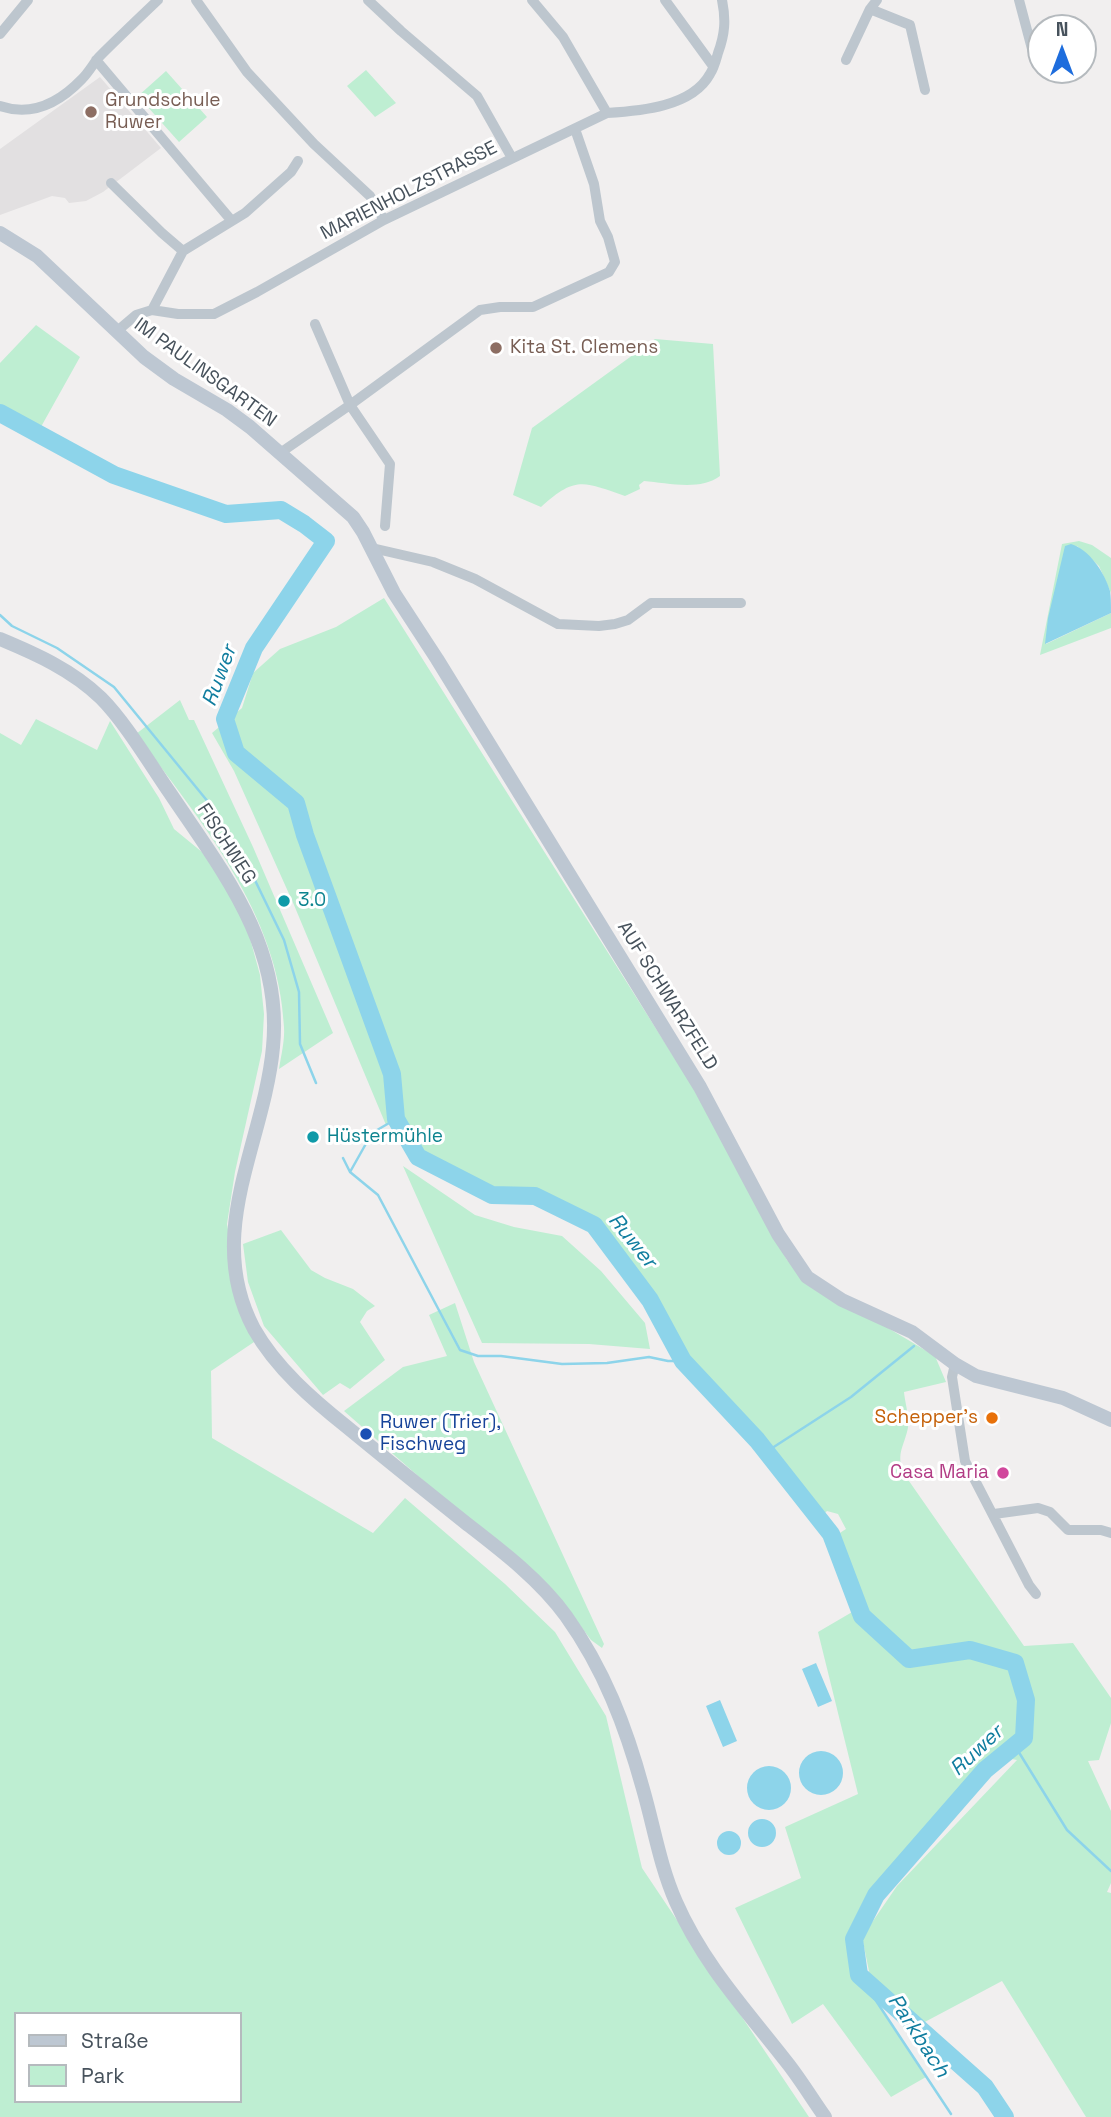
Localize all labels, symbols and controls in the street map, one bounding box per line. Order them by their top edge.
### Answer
north arrow [1027,14,1097,84]
text: N [1056,17,1068,42]
place label: Grundschule Ruwer [105,90,221,134]
marker: Grundschule Ruwer [83,104,99,120]
street label: MARIENHOLZSTRASSE [317,137,501,245]
street label: IM PAULINSGARTEN [129,314,281,432]
place label: Kita St. Clemens [510,337,658,359]
marker: Kita St. Clemens [488,340,504,356]
water label: Ruwer [197,642,243,710]
street label: FISCHWEG [192,800,260,888]
place label: 3.0 [298,890,326,912]
marker: 3.0 [276,893,292,909]
street label: AUF SCHWARZFELD [612,918,722,1074]
place label: Hüstermühle [327,1126,443,1148]
marker: Hüstermühle [305,1129,321,1145]
water label: Ruwer [602,1209,662,1273]
place label: Schepper's [874,1407,978,1429]
marker: Schepper's [984,1410,1000,1426]
place label: Ruwer (Trier), Fischweg [380,1412,501,1456]
marker: Ruwer (Trier), Fischweg [358,1426,374,1442]
place label: Casa Maria [890,1462,989,1484]
marker: Casa Maria [995,1465,1011,1481]
water label: Ruwer [945,1720,1009,1782]
water label: Parkbach [882,1990,954,2082]
legend [14,2012,242,2103]
text: Straße [81,2027,149,2054]
text: Park [81,2062,125,2089]

